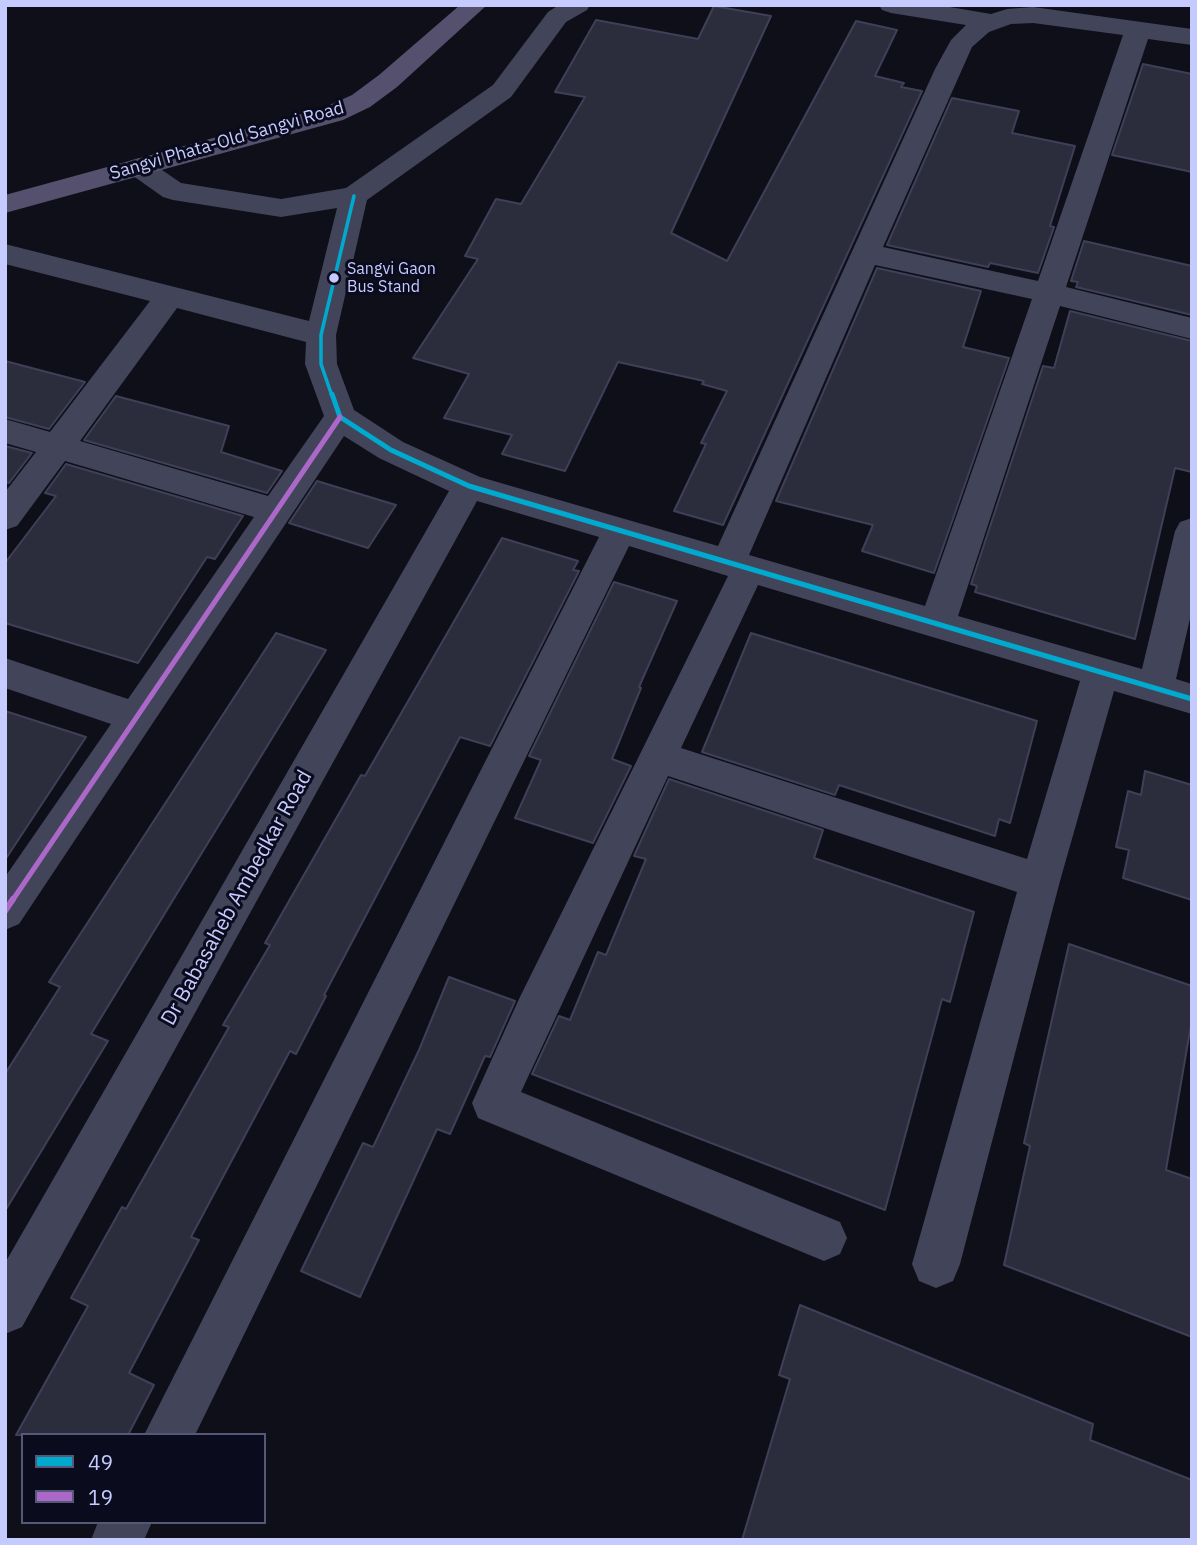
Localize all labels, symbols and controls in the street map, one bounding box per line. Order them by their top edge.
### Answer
street label: Sangvi Phata-Old Sangvi Road [107,97,347,185]
place label: Sangvi Gaon Bus Stand [347,259,436,297]
marker: Sangvi Gaon Bus Stand [327,271,341,285]
street label: Dr Babasaheb Ambedkar Road [156,766,318,1030]
legend [21,1433,266,1524]
text: 49 [88,1448,113,1476]
text: 19 [88,1483,113,1511]

